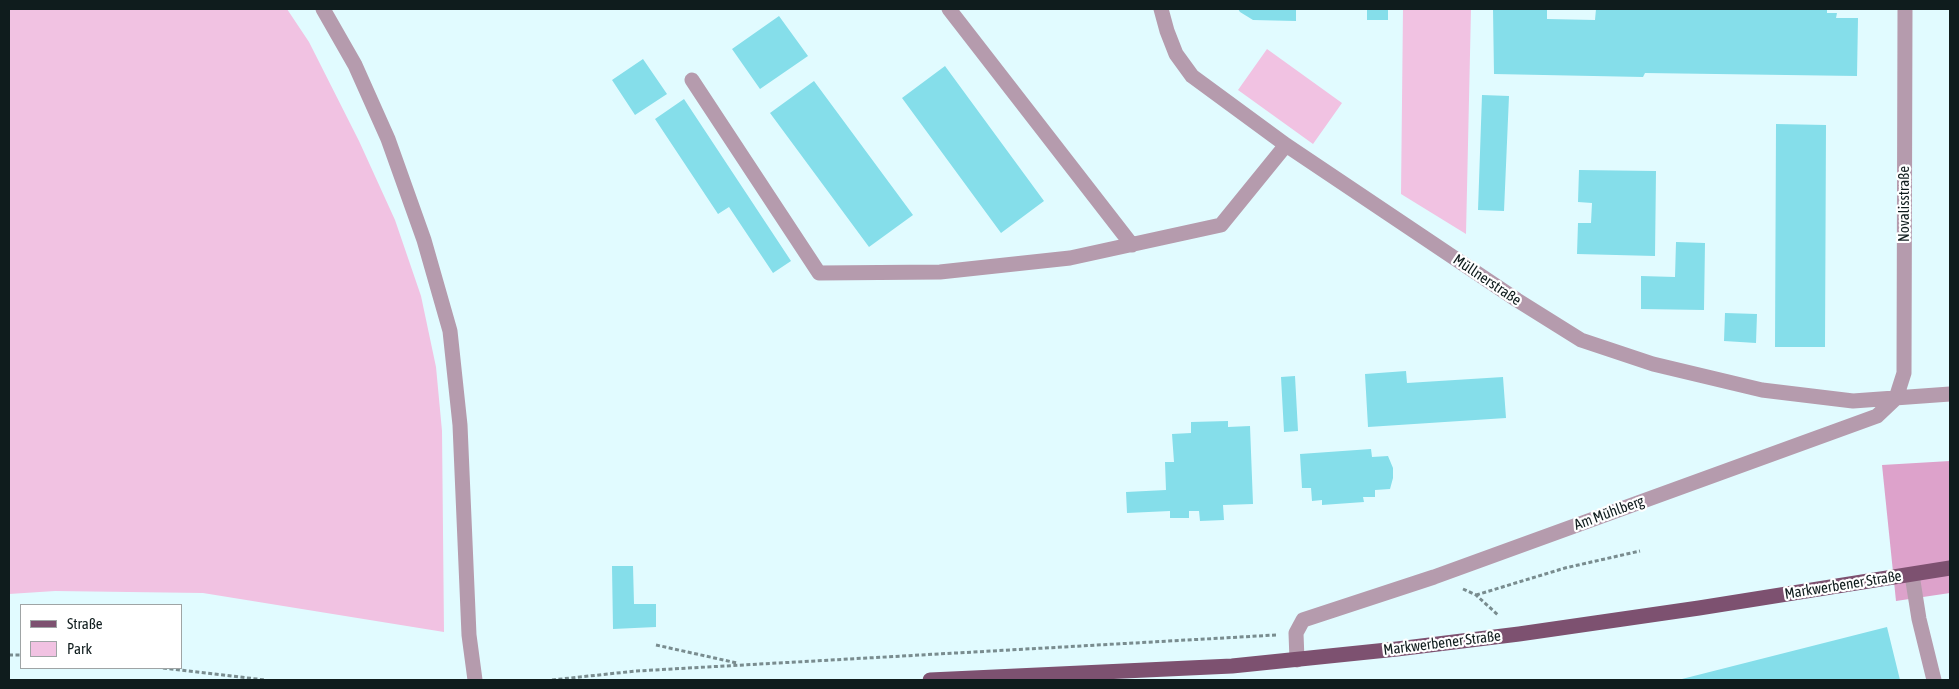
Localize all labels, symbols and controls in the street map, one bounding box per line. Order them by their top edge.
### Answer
street label: Novalisstraße [1895,166,1913,242]
street label: Müllnerstraße [1449,251,1525,309]
street label: Am Mühlberg [1572,492,1646,534]
street label: Markwerbener Straße [1783,567,1903,603]
legend [20,604,182,669]
text: Straße [67,615,103,632]
street label: Markwerbener Straße [1382,627,1502,659]
text: Park [67,640,92,657]

